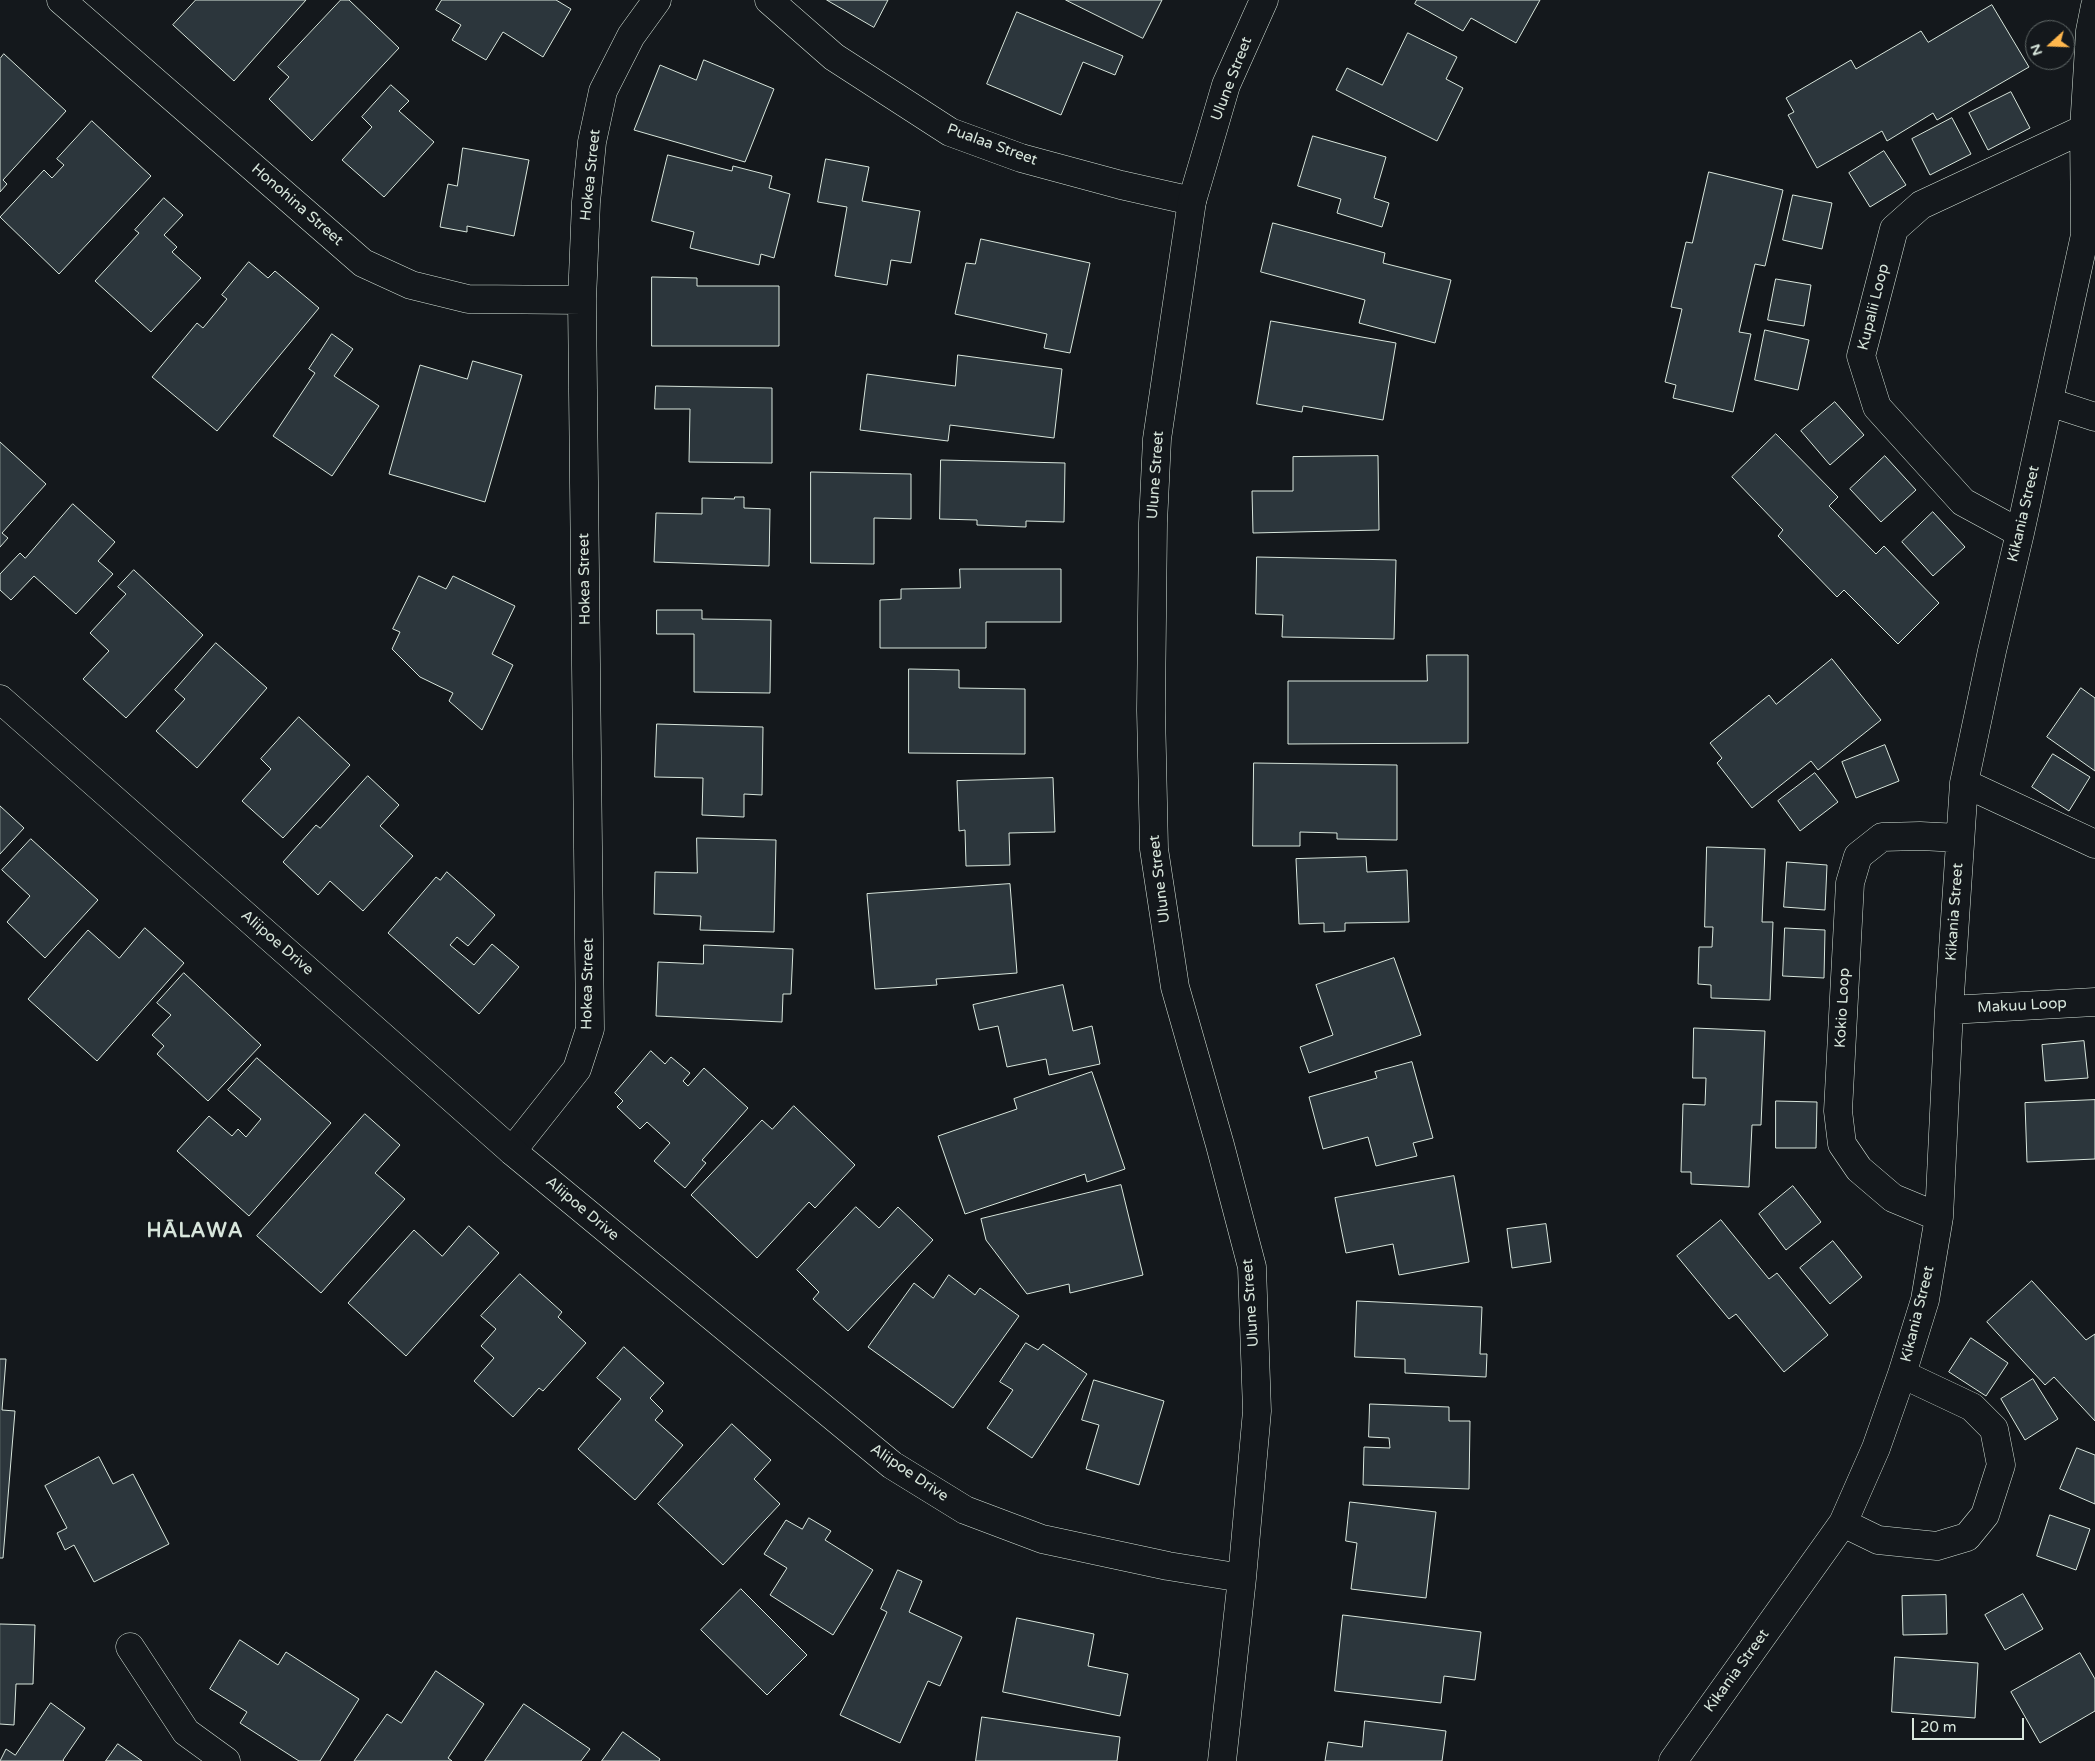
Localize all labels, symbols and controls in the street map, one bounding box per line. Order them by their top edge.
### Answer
north arrow [2025,20,2075,70]
street label: Ulune Street [1208,34,1256,124]
text: N [2026,42,2046,58]
street label: Pualaa Street [944,120,1040,170]
street label: Hokea Street [577,128,605,222]
street label: Honohina Street [247,160,347,250]
street label: Kupalii Loop [1855,262,1893,352]
street label: Ulune Street [1144,430,1168,520]
street label: Kikania Street [2004,464,2044,564]
street label: Hokea Street [575,533,595,625]
street label: Ulune Street [1146,834,1174,924]
street label: Kikania Street [1943,862,1967,962]
street label: Aliipoe Drive [237,907,317,979]
street label: Hokea Street [578,938,598,1030]
street label: Kokio Loop [1832,967,1854,1049]
street label: Makuu Loop [1977,995,2067,1017]
street label: Aliipoe Drive [542,1173,622,1245]
district label: HĀLAWA [146,1220,244,1244]
street label: Ulune Street [1239,1258,1263,1348]
street label: Kikania Street [1897,1264,1939,1364]
street label: Aliipoe Drive [867,1440,951,1506]
street label: Kikania Street [1701,1626,1773,1716]
scale bar [1915,1708,2028,1740]
text: 20 m [1920,1718,1957,1736]

